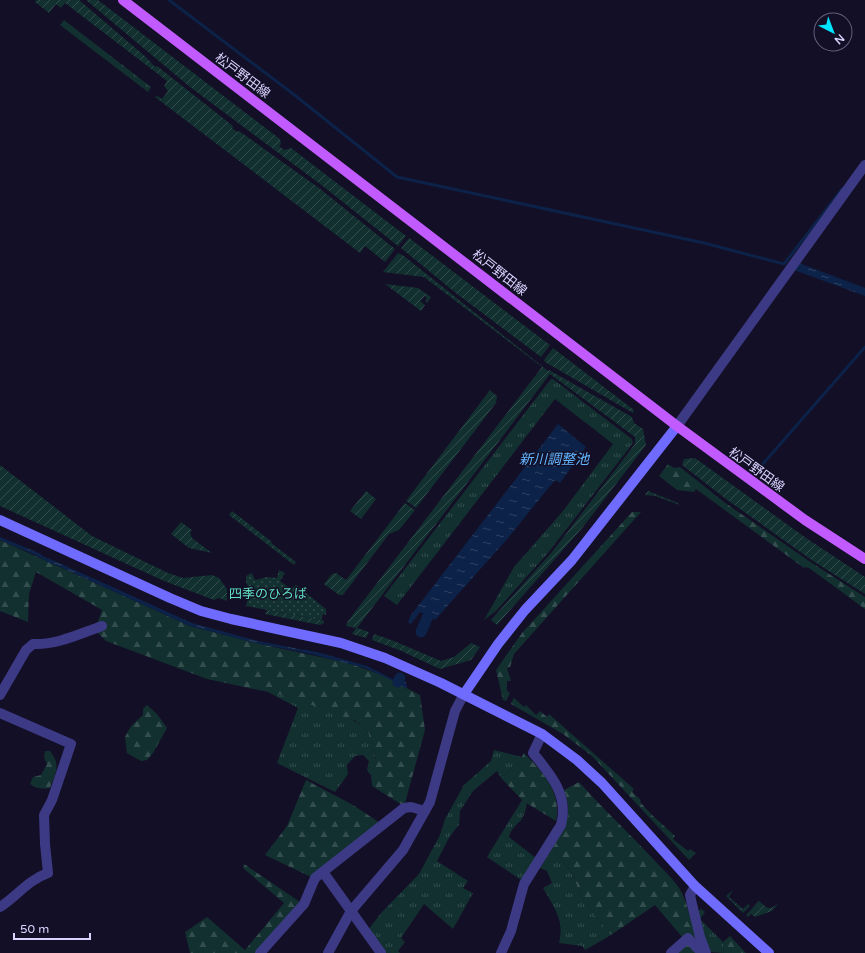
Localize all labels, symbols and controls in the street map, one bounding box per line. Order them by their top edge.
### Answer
north arrow [813,12,853,52]
text: N [832,31,847,47]
street label: 松戸野田線 [212,50,273,102]
street label: 松戸野田線 [469,246,530,299]
street label: 松戸野田線 [725,444,787,495]
water label: 新川調整池 [519,451,591,468]
park label: 四季のひろば [229,586,307,602]
scale bar [14,915,90,941]
text: 50 m [20,922,49,936]

